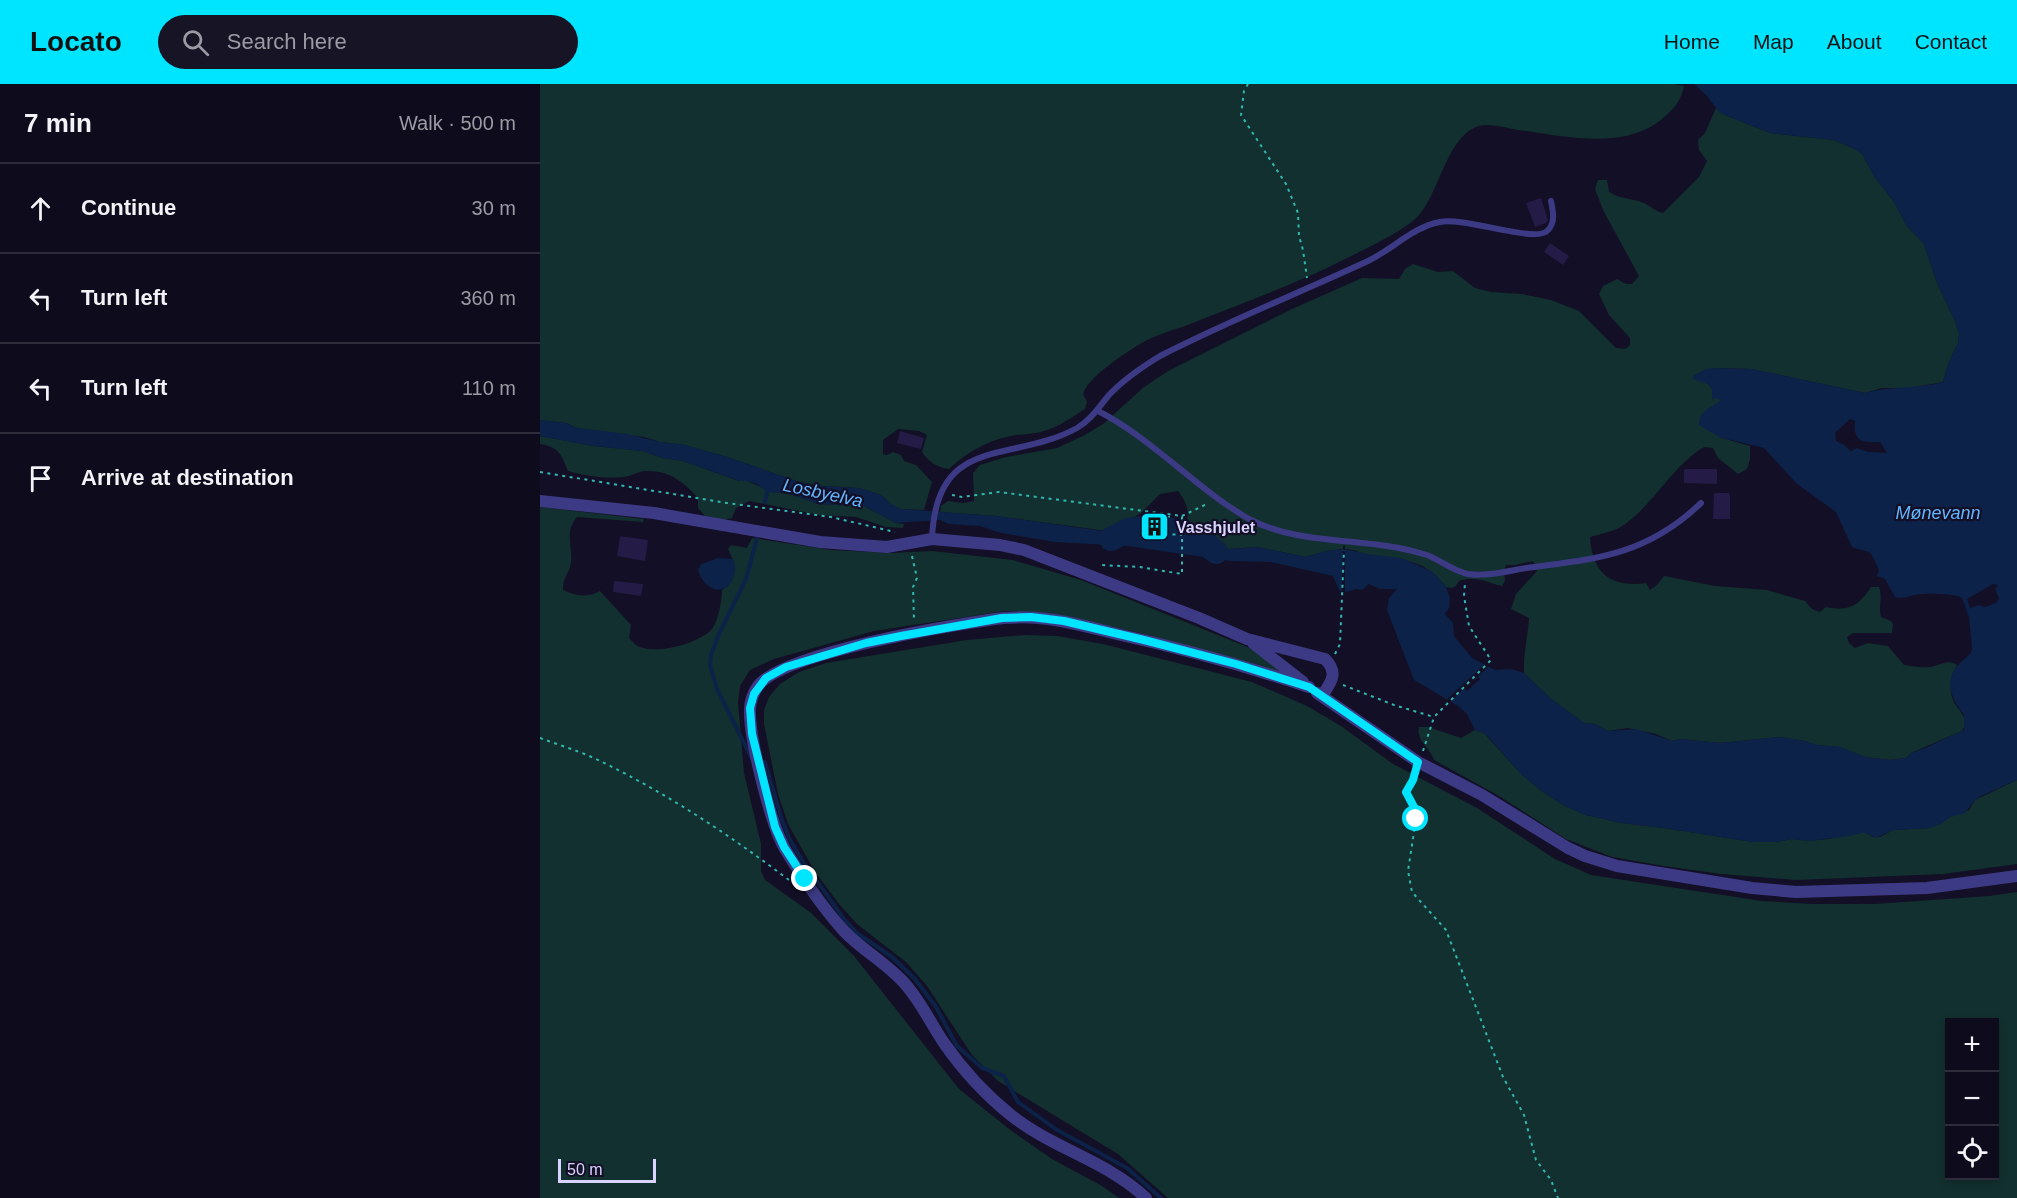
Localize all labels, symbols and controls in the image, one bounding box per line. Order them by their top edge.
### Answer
search box [158,15,578,69]
text: Locato [30,26,122,57]
icon: search [179,26,212,59]
text: Search here [227,29,347,54]
text: Home [1664,30,1720,53]
text: Map [1753,30,1794,53]
text: About [1827,30,1882,53]
text: Contact [1915,30,1987,53]
text: 7 min [24,108,92,138]
text: Walk · 500 m [399,112,516,134]
icon: ahead [24,192,57,225]
text: Continue [81,195,176,220]
text: 30 m [472,197,516,219]
icon: left [24,282,57,315]
text: Turn left [81,285,167,310]
text: 360 m [460,287,516,309]
icon: left [24,372,57,405]
text: Turn left [81,375,167,400]
text: 110 m [462,377,516,399]
icon: arrive [24,462,57,495]
text: Arrive at destination [81,465,294,490]
water label: Losbyelva [781,475,865,511]
water label: Mønevann [1895,503,1981,523]
building icon: Vasshjulet [1139,511,1171,543]
place label: Vasshjulet [1176,519,1256,536]
route start [1402,805,1428,831]
route end [791,865,817,891]
map controls [1945,1018,1999,1180]
button: + [1945,1018,1999,1072]
button: − [1945,1072,1999,1126]
button: locate [1945,1126,1999,1180]
scale bar [558,1156,656,1184]
text: 50 m [567,1161,603,1178]

